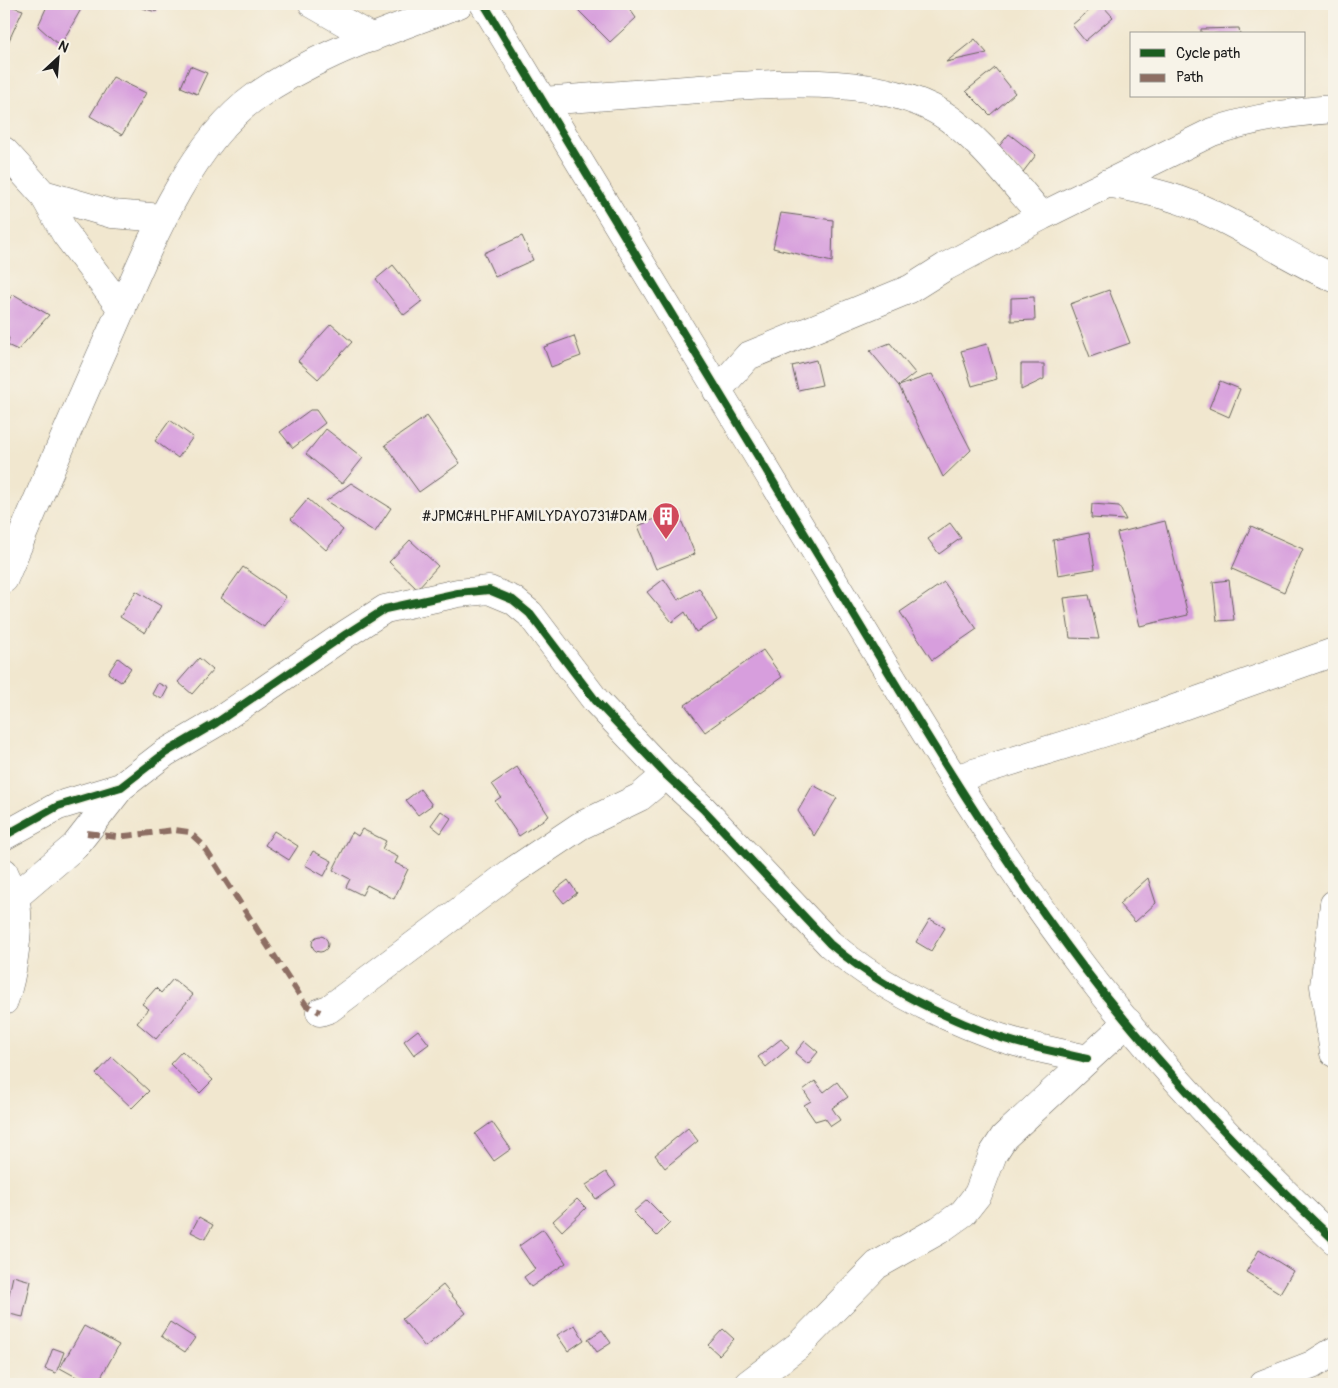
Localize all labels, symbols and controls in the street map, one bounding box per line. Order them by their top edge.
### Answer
north arrow [32,32,82,82]
legend [1130,32,1306,98]
text: N [55,37,71,56]
text: Cycle path [1176,44,1240,63]
text: Path [1176,68,1203,87]
building icon: #JPMC#HLPHFAMILYDAY0731#DAM [651,501,681,540]
place label: #JPMC#HLPHFAMILYDAY0731#DAM [422,508,647,525]

